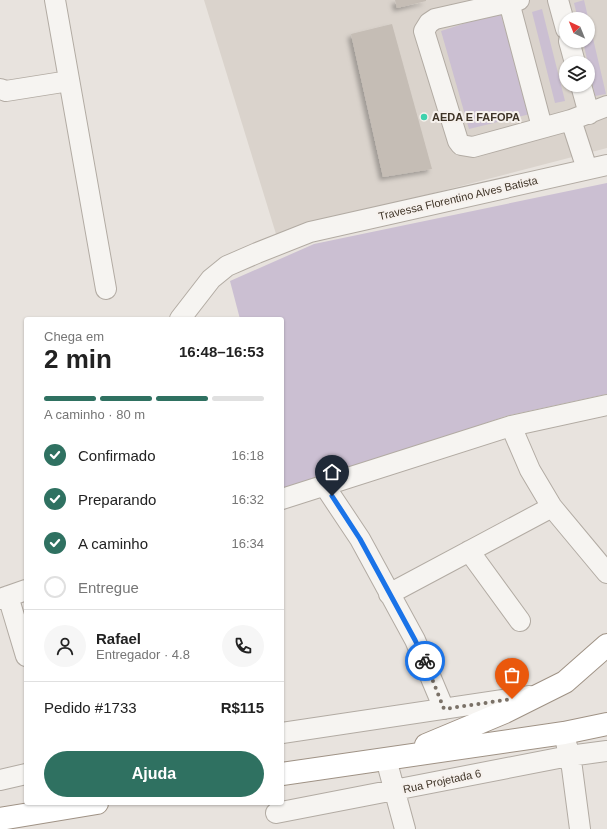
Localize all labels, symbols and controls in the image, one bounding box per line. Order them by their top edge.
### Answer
north arrow [559,12,595,48]
map controls [559,12,595,92]
button: layers [559,56,595,92]
place label: AEDA E FAFOPA [432,111,520,123]
marker: AEDA E FAFOPA [419,112,429,122]
street label: Travessa Florentino Alves Batista [377,174,540,222]
text: Chega em [44,329,104,344]
text: 16:48–16:53 [179,343,264,360]
text: 2 min [44,344,112,374]
text: A caminho · 80 m [44,407,145,422]
icon: check [44,444,66,466]
text: Confirmado [78,447,156,464]
text: 16:18 [231,448,264,463]
pin [315,455,349,496]
icon: home [321,461,343,483]
icon: check [44,488,66,510]
text: Preparando [78,491,156,508]
text: 16:32 [231,492,264,507]
icon: check [44,532,66,554]
text: A caminho [78,535,148,552]
text: 16:34 [231,536,264,551]
text: Entregue [78,579,139,596]
button: person [44,625,86,667]
button: phone [222,625,264,667]
text: Rafael [96,630,141,647]
courier [405,641,445,681]
text: Entregador · 4.8 [96,647,190,662]
icon: bike [414,650,436,672]
pin [495,658,529,699]
icon: bag [501,664,523,686]
text: Pedido #1733 [44,699,137,716]
text: R$115 [221,699,264,716]
button: Ajuda [44,751,264,797]
street label: Rua Projetada 6 [402,767,482,795]

